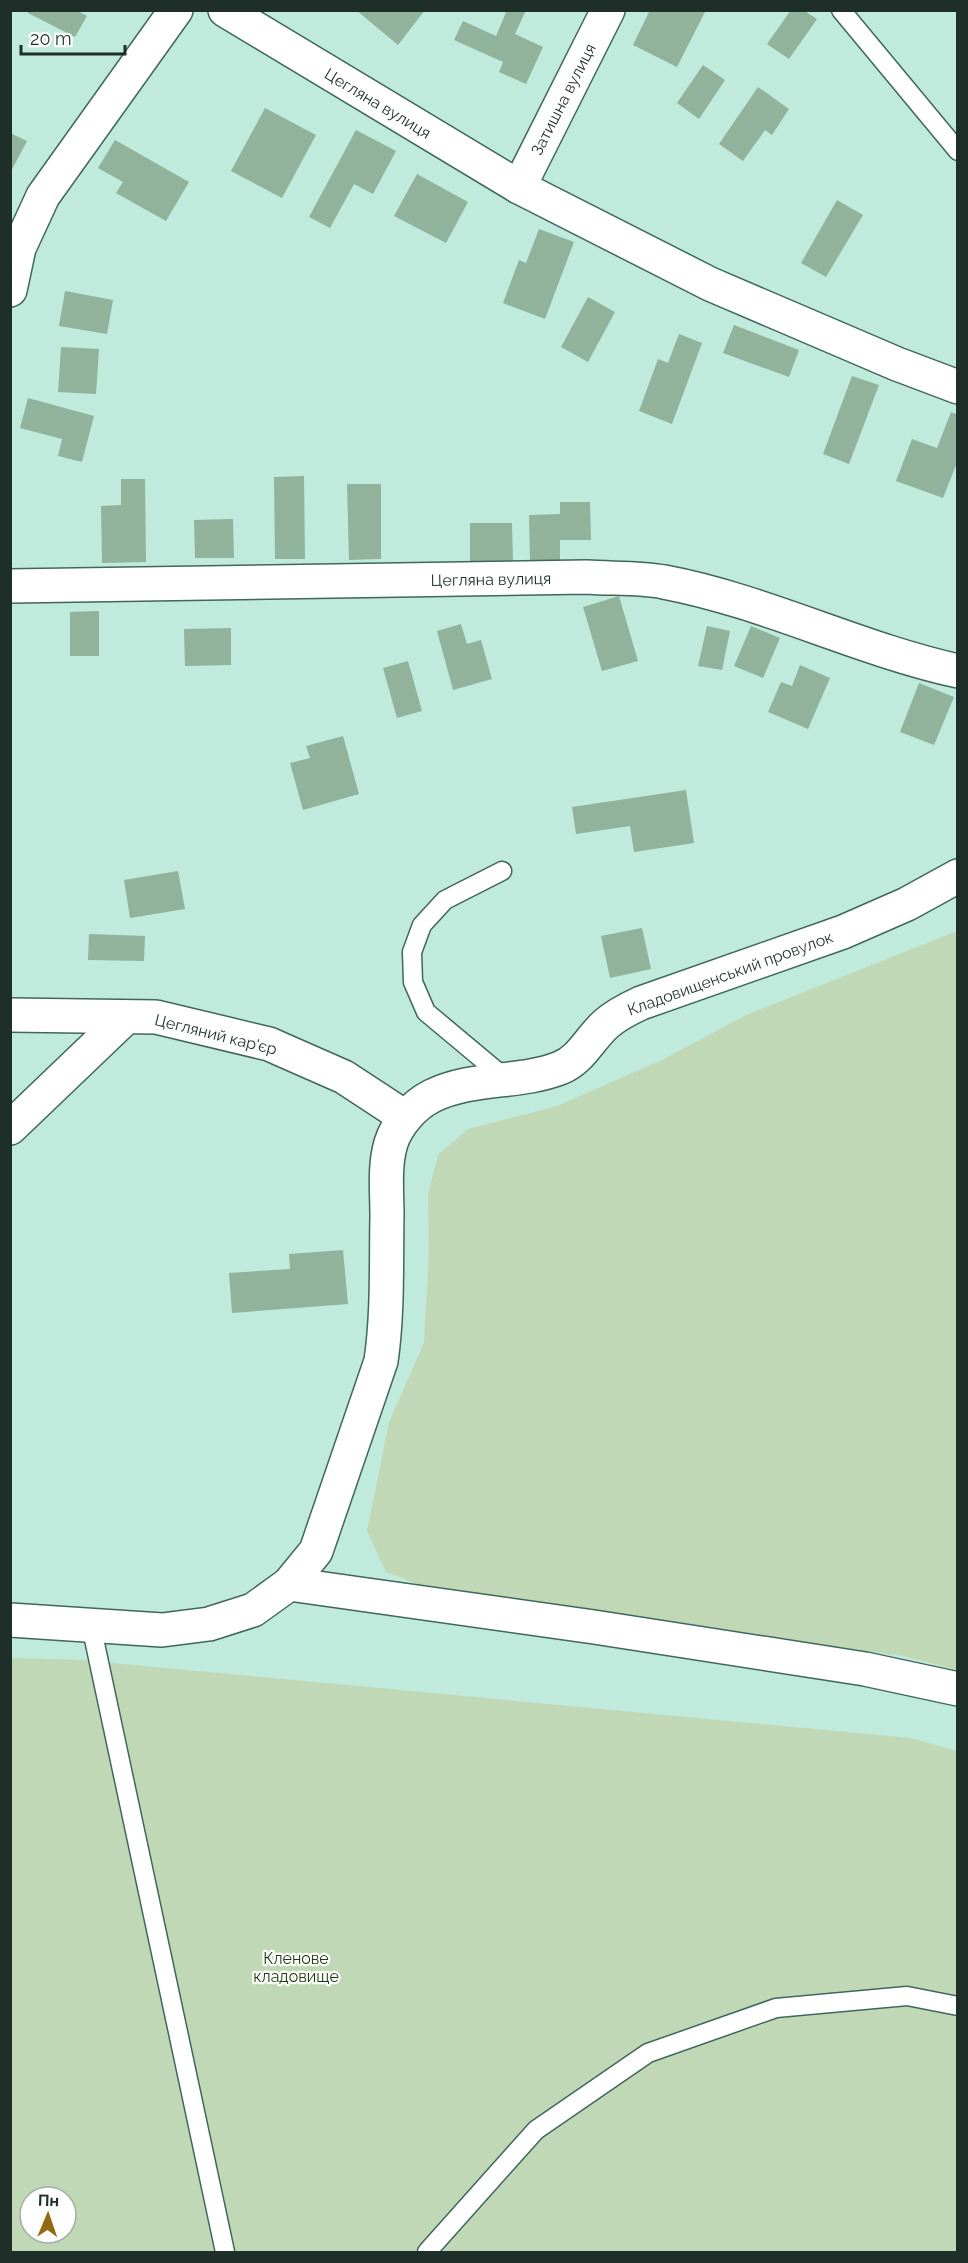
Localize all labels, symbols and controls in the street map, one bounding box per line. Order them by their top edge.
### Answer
scale bar [21,18,124,56]
text: 20 m [30,28,72,49]
street label: Затишна вулиця [527,40,600,158]
street label: Цегляна вулиця [321,64,434,143]
street label: Цегляна вулиця [431,569,551,590]
street label: Кладовищенський провулок [625,927,836,1020]
street label: Цегляний кар'єр [153,1010,279,1059]
park label: Кленове кладовище [253,1949,339,1986]
north arrow [18,2185,78,2245]
text: Пн [38,2191,59,2210]

